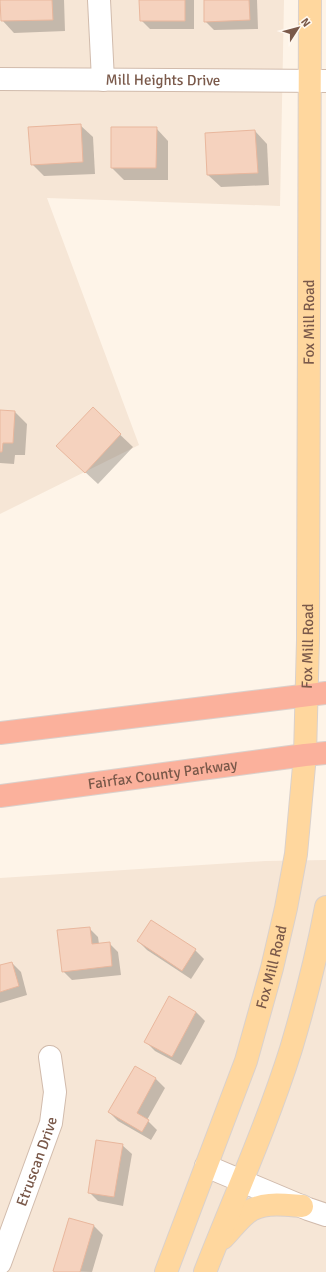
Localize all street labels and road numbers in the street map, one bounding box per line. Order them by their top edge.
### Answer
street label: Mill Heights Drive [106,71,220,89]
street label: Fox Mill Road [300,279,318,365]
street label: Fox Mill Road [298,603,317,689]
street label: Fairfax County Parkway [87,755,238,793]
street label: Fox Mill Road [252,924,291,1011]
street label: Etruscan Drive [12,1116,61,1209]

